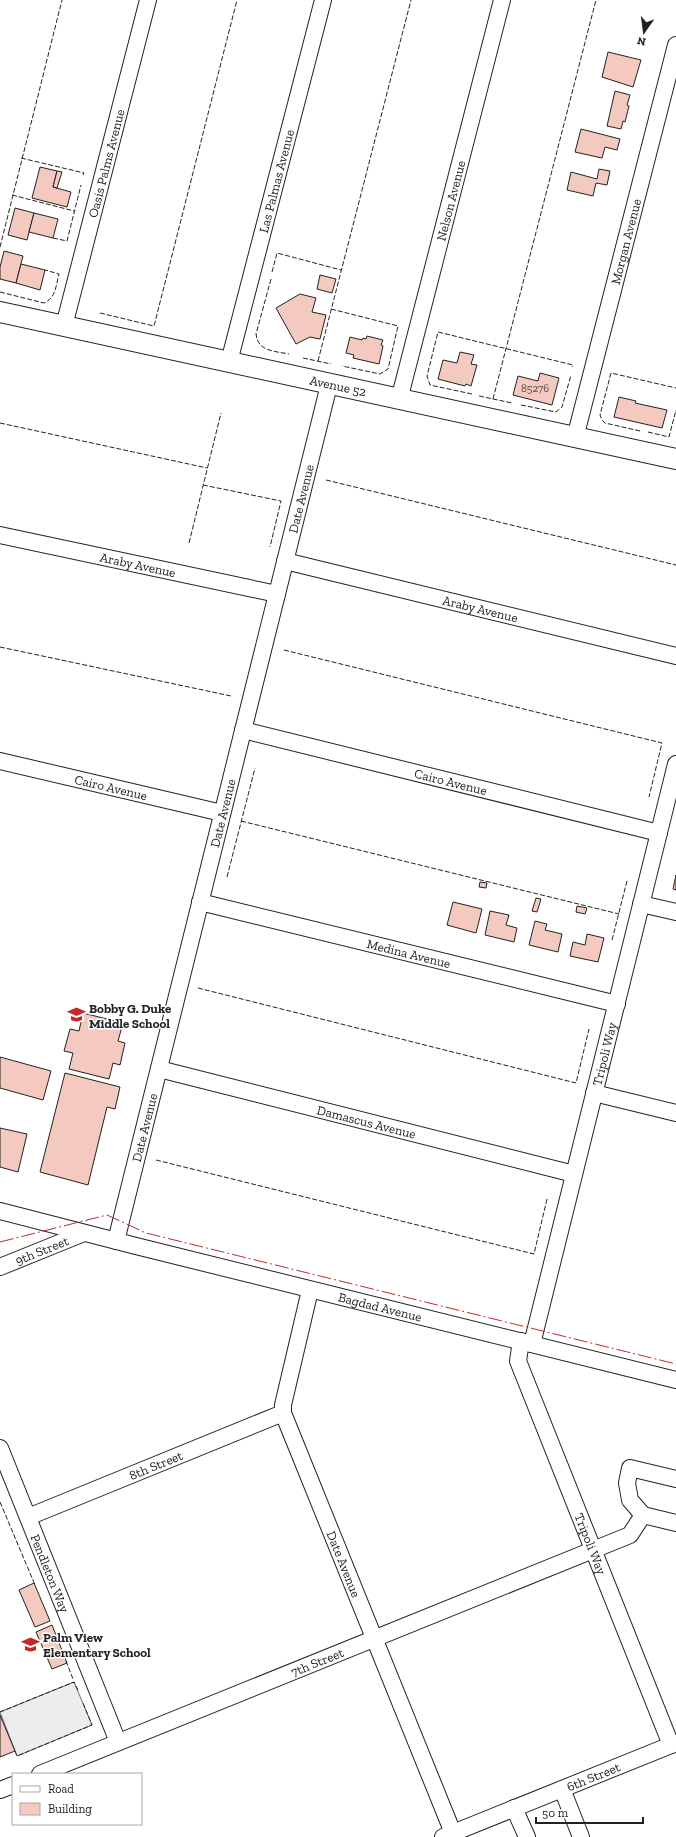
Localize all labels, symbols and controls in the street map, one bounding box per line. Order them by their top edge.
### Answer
north arrow [624,12,664,52]
text: N [635,34,647,49]
street label: Oasis Palms Avenue [85,108,128,219]
street label: Las Palmas Avenue [256,128,297,234]
street label: Nelson Avenue [433,159,468,242]
street label: Morgan Avenue [608,197,644,286]
street label: Avenue 52 [308,373,368,400]
house number: 85276 [521,382,549,395]
street label: Date Avenue [285,463,317,535]
street label: Araby Avenue [99,550,177,580]
street label: Araby Avenue [441,593,519,625]
street label: Cairo Avenue [413,766,488,798]
street label: Cairo Avenue [73,772,149,803]
street label: Date Avenue [207,777,239,849]
street label: Medina Avenue [365,936,452,971]
place label: Bobby G. Duke Middle School [89,1001,172,1031]
school or university icon: Bobby G. Duke Middle School [66,1005,86,1025]
street label: Tripoli Way [589,1020,620,1087]
street label: Date Avenue [129,1092,160,1163]
street label: Damascus Avenue [315,1102,417,1142]
street label: 9th Street [13,1233,71,1268]
street label: Bagdad Avenue [337,1289,423,1325]
street label: 8th Street [127,1448,185,1483]
street label: Tripoli Way [571,1511,609,1577]
street label: Date Avenue [324,1529,364,1599]
street label: Pendleton Way [27,1532,72,1615]
place label: Palm View Elementary School [43,1630,151,1660]
school or university icon: Palm View Elementary School [20,1634,40,1654]
street label: 7th Street [289,1645,346,1680]
street label: 6th Street [565,1759,622,1794]
legend [12,1773,142,1825]
text: Road [48,1782,74,1796]
scale bar [536,1799,643,1825]
text: Building [48,1802,92,1816]
text: 50 m [542,1806,569,1820]

